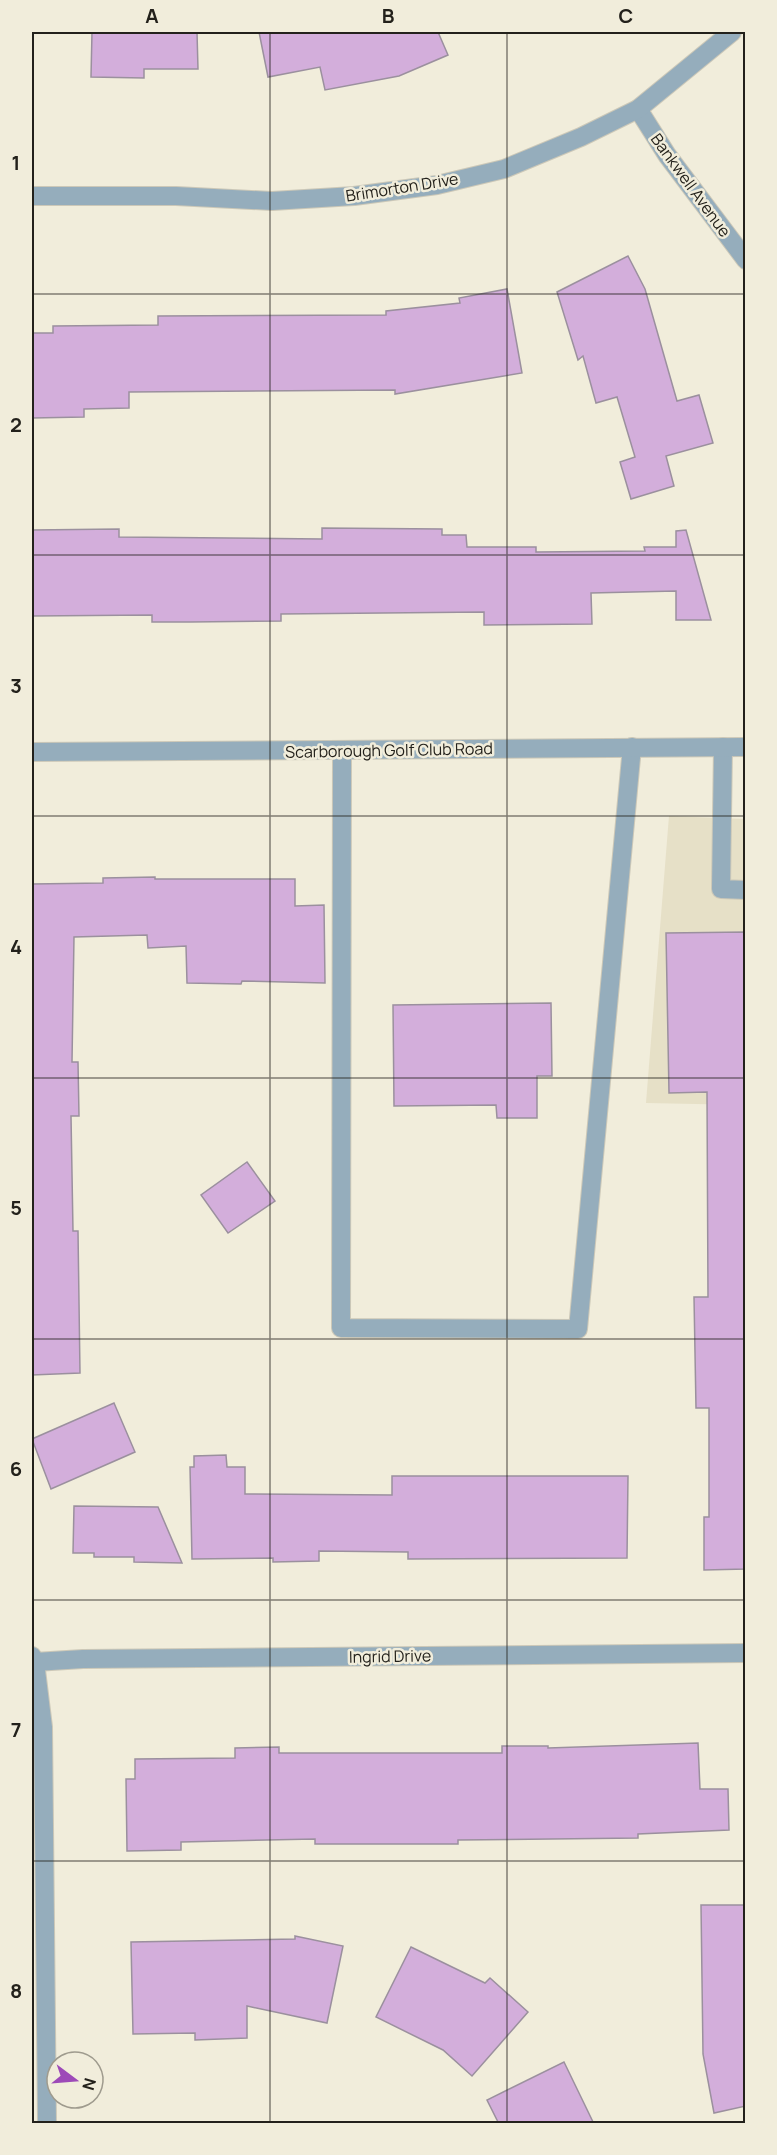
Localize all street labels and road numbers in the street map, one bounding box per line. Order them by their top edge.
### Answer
street label: Bankwell Avenue [646,129,736,241]
street label: Brimorton Drive [344,167,460,207]
street label: Scarborough Golf Club Road [285,737,493,763]
street label: Ingrid Drive [349,1644,431,1668]

